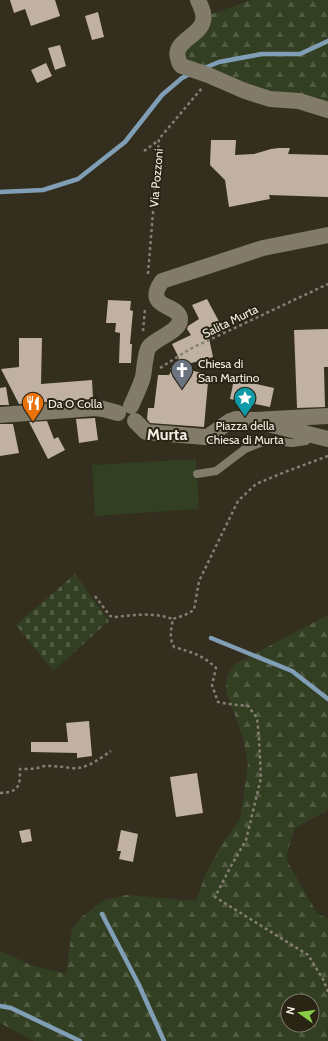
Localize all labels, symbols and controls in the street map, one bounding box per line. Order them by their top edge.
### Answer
street label: Via Pozzoni [146,148,166,208]
street label: Salita Murta [200,301,261,341]
place label: Chiesa di San Martino [198,356,260,385]
church icon: Chiesa di San Martino [169,357,195,390]
place icon: Piazza della Chiesa di Murta [232,385,258,418]
restaurant icon: Da O Colla [20,390,46,423]
place label: Da O Colla [48,396,103,411]
place label: Piazza della Chiesa di Murta [206,418,284,447]
district label: Murta [147,425,187,444]
north arrow [280,993,320,1033]
text: N [283,1005,298,1016]

